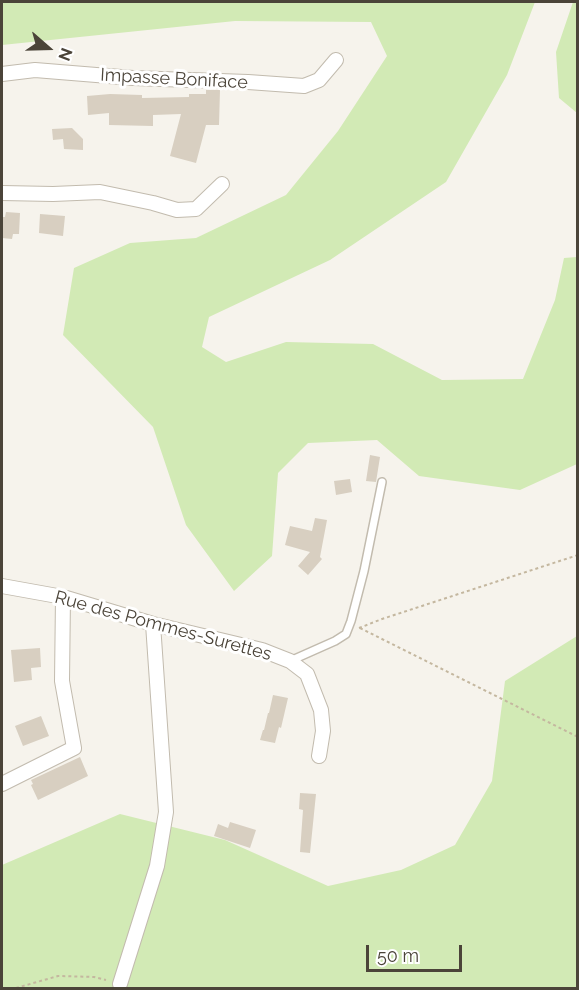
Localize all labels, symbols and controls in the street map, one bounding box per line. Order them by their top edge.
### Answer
north arrow [18,18,78,78]
text: N [54,45,76,63]
street label: Impasse Boniface [100,64,248,94]
street label: Rue des Pommes-Surettes [52,587,274,665]
scale bar [369,933,465,971]
text: 50 m [377,945,419,966]

